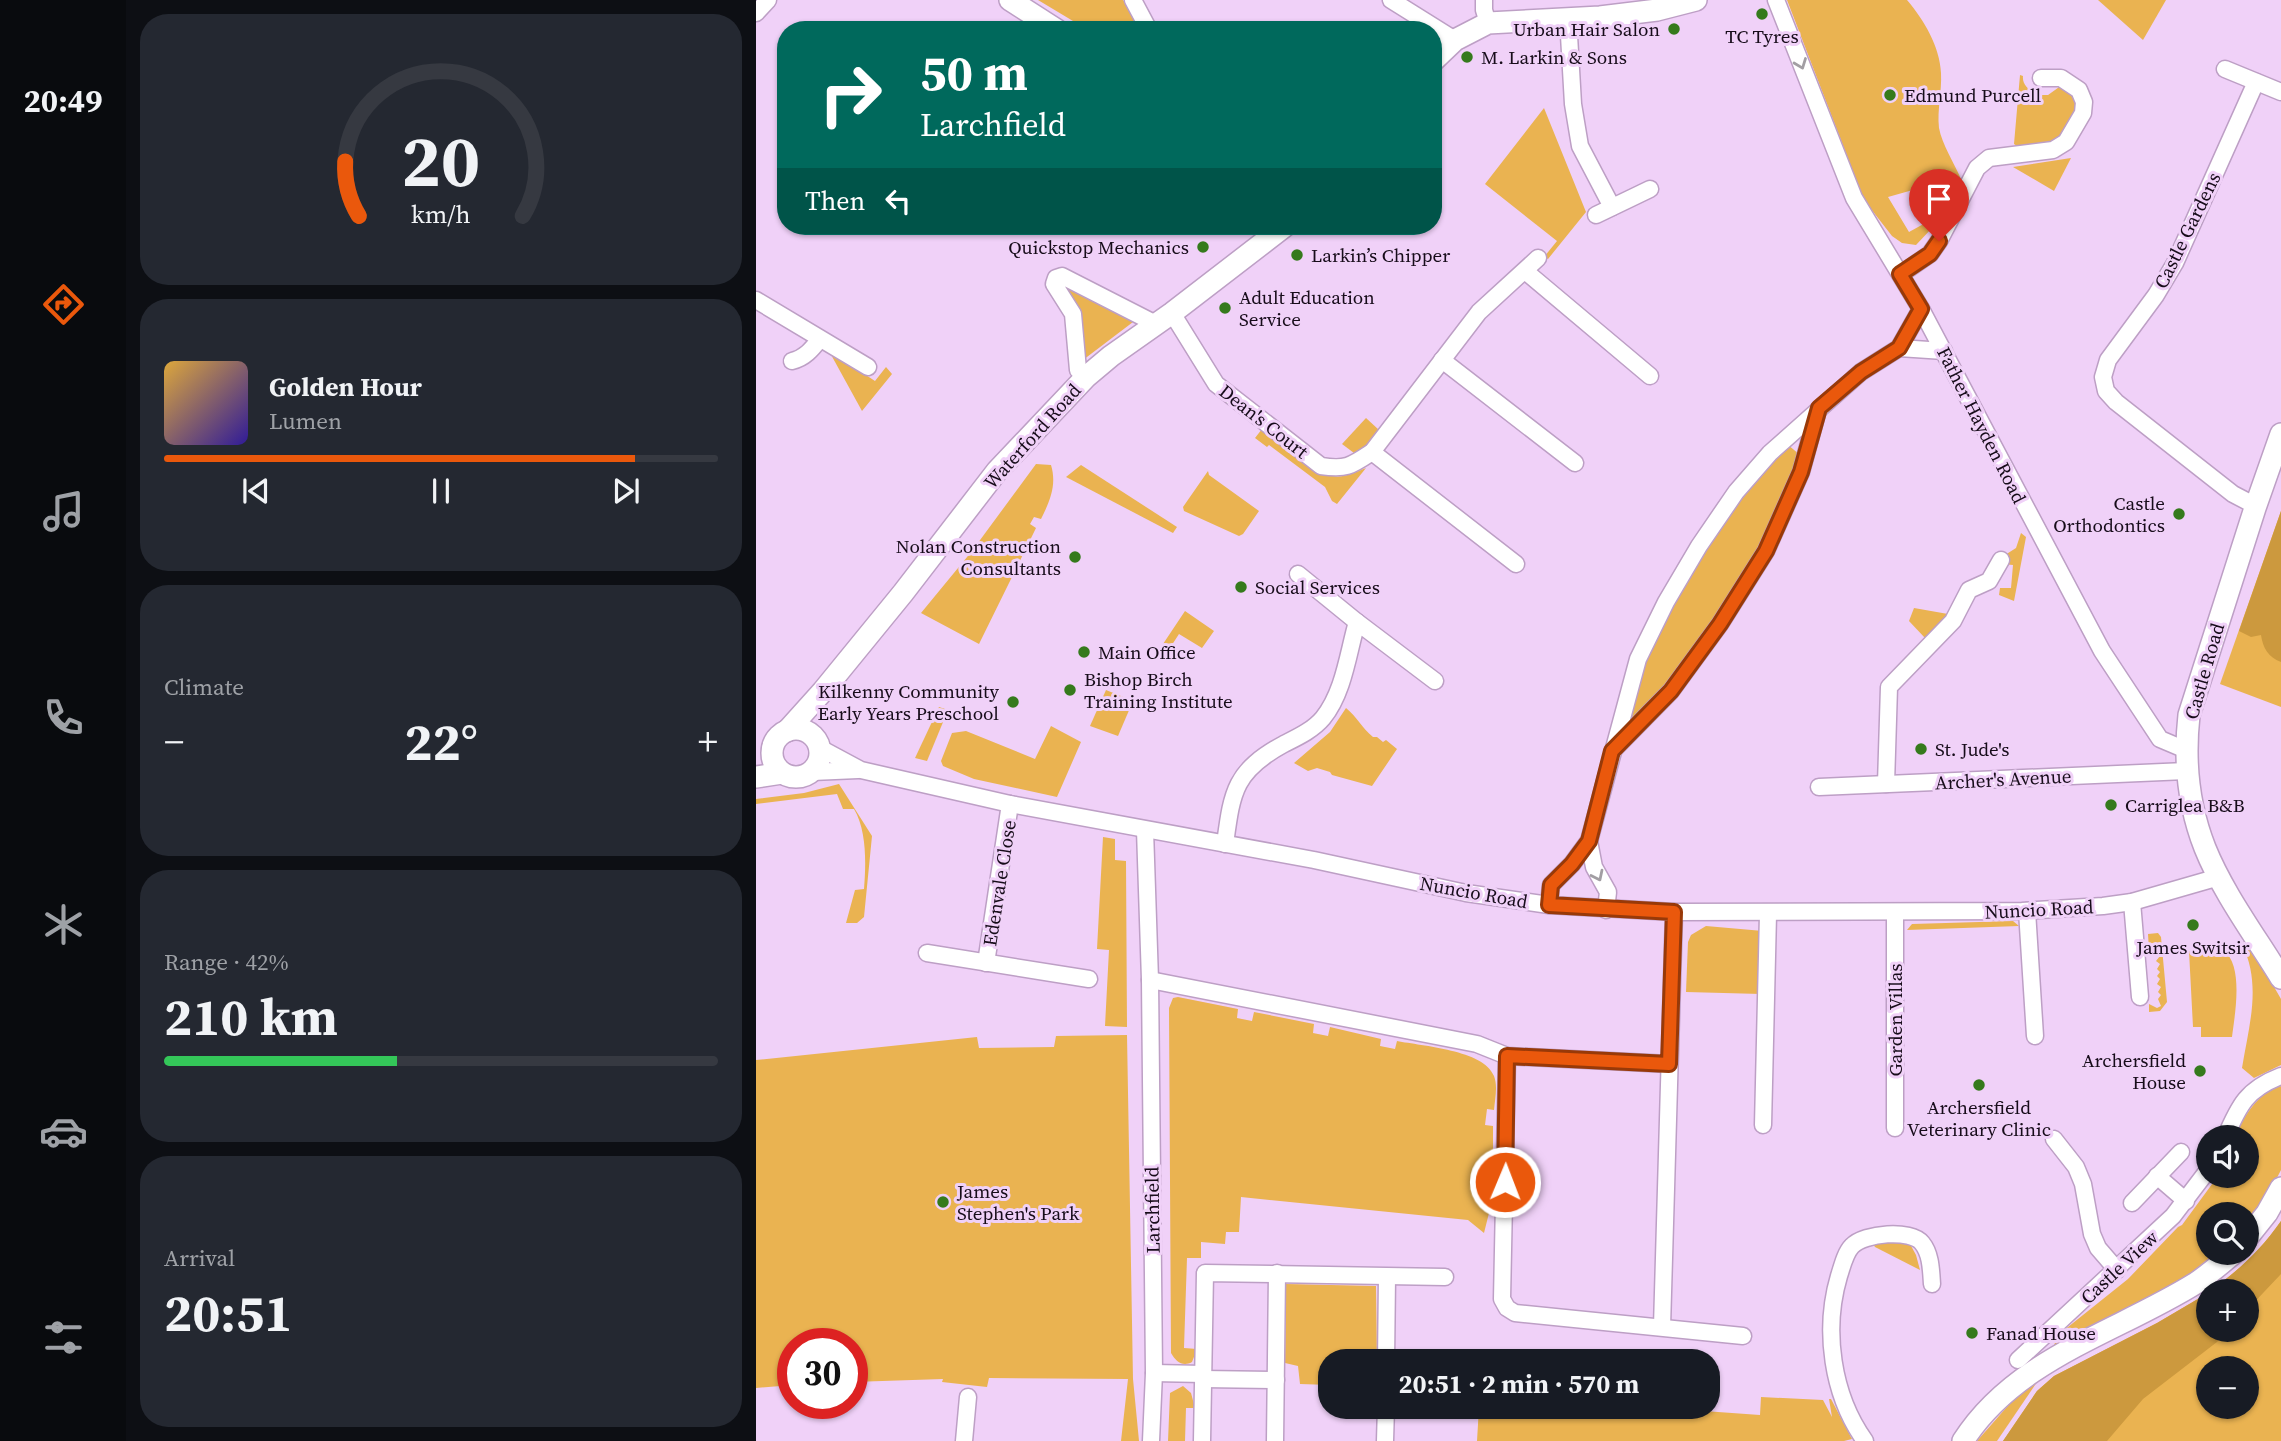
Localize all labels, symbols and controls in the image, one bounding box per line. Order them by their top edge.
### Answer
marker: TC Tyres [1754,6,1770,22]
place label: Urban Hair Salon [1513,16,1660,42]
marker: Urban Hair Salon [1666,21,1682,37]
place label: TC Tyres [1725,23,1799,49]
text: 50 m [920,39,1028,106]
place label: M. Larkin & Sons [1481,44,1627,70]
icon: right [805,49,896,140]
marker: M. Larkin & Sons [1459,49,1475,65]
one-way arrow [1793,57,1807,69]
text: 20:49 [24,79,102,123]
place label: Edmund Purcell [1904,82,2042,108]
marker: Edmund Purcell [1882,87,1898,103]
text: Larchfield [920,103,1066,147]
text: 20 [402,111,480,210]
street label: Castle Gardens [2148,167,2226,293]
pin [1909,169,1969,241]
icon: arrive [1920,180,1958,218]
icon: left [879,182,917,220]
text: Then [805,183,865,219]
text: km/h [411,197,471,231]
place label: Quickstop Mechanics [1008,234,1189,260]
marker: Quickstop Mechanics [1195,239,1211,255]
place label: Larkin’s Chipper [1311,242,1450,268]
marker: Larkin’s Chipper [1289,247,1305,263]
icon: directions [39,280,88,329]
place label: Adult Education Service [1239,284,1375,332]
marker: Adult Education Service [1217,300,1233,316]
street label: Father Hayden Road [1931,342,2033,508]
text: Golden Hour [269,369,422,405]
street label: Waterford Road [978,378,1086,494]
street label: Dean's Court [1214,378,1315,465]
text: Lumen [269,405,342,437]
icon: previous [237,472,275,510]
icon: pause [422,472,460,510]
icon: next [607,472,645,510]
icon: music [39,487,88,536]
place label: Castle Orthodontics [2053,490,2165,538]
marker: Castle Orthodontics [2171,506,2187,522]
place label: Nolan Construction Consultants [896,533,1061,581]
marker: Nolan Construction Consultants [1067,549,1083,565]
place label: Social Services [1255,574,1380,600]
marker: Social Services [1233,579,1249,595]
street label: Castle Road [2178,620,2230,722]
place label: Main Office [1098,639,1196,665]
marker: Main Office [1076,644,1092,660]
place label: Bishop Birch Training Institute [1084,666,1233,714]
text: Climate [164,671,244,703]
place label: Kilkenny Community Early Years Preschool [818,678,999,726]
marker: Bishop Birch Training Institute [1062,682,1078,698]
icon: phone [39,693,88,742]
marker: Kilkenny Community Early Years Preschool [1005,694,1021,710]
text: 22° [404,706,478,777]
text: − [164,716,184,768]
text: + [698,716,718,768]
place label: St. Jude's [1935,736,2009,762]
marker: St. Jude's [1913,741,1929,757]
street label: Archer's Avenue [1934,762,2072,796]
place label: Carriglea B&B [2125,792,2245,818]
marker: Carriglea B&B [2103,797,2119,813]
street label: Edenvale Close [976,818,1022,948]
one-way arrow [1590,869,1604,881]
street label: Nuncio Road [1418,870,1530,914]
street label: Nuncio Road [1984,893,2094,925]
icon: climate [39,900,88,949]
marker: James Switsir [2185,917,2201,933]
place label: James Switsir [2135,934,2250,960]
text: Range · 42% [164,946,289,978]
street label: Garden Villas [1882,963,1908,1077]
text: 210 km [164,981,338,1052]
place label: Archersfield House [2082,1047,2186,1095]
marker: Archersfield House [2192,1063,2208,1079]
marker: Archersfield Veterinary Clinic [1971,1077,1987,1093]
place label: Archersfield Veterinary Clinic [1907,1094,2051,1142]
icon: car [39,1107,88,1156]
map controls [2196,1125,2259,1419]
button: sound [2196,1125,2259,1188]
position arrow [1468,1145,1542,1219]
street label: Larchfield [1138,1166,1166,1254]
place label: James Stephen's Park [956,1178,1080,1226]
marker: James Stephen's Park [935,1194,951,1210]
button: search [2196,1202,2259,1265]
street label: Castle View [2075,1224,2164,1310]
text: Arrival [164,1242,235,1274]
text: 20:51 [164,1277,292,1348]
button: + [2196,1279,2259,1342]
icon: filters [39,1313,88,1362]
place label: Fanad House [1986,1320,2096,1346]
marker: Fanad House [1964,1325,1980,1341]
speed limit sign: 30 [777,1328,868,1419]
button: − [2196,1356,2259,1419]
text: 20:51 · 2 min · 570 m [1399,1366,1639,1402]

